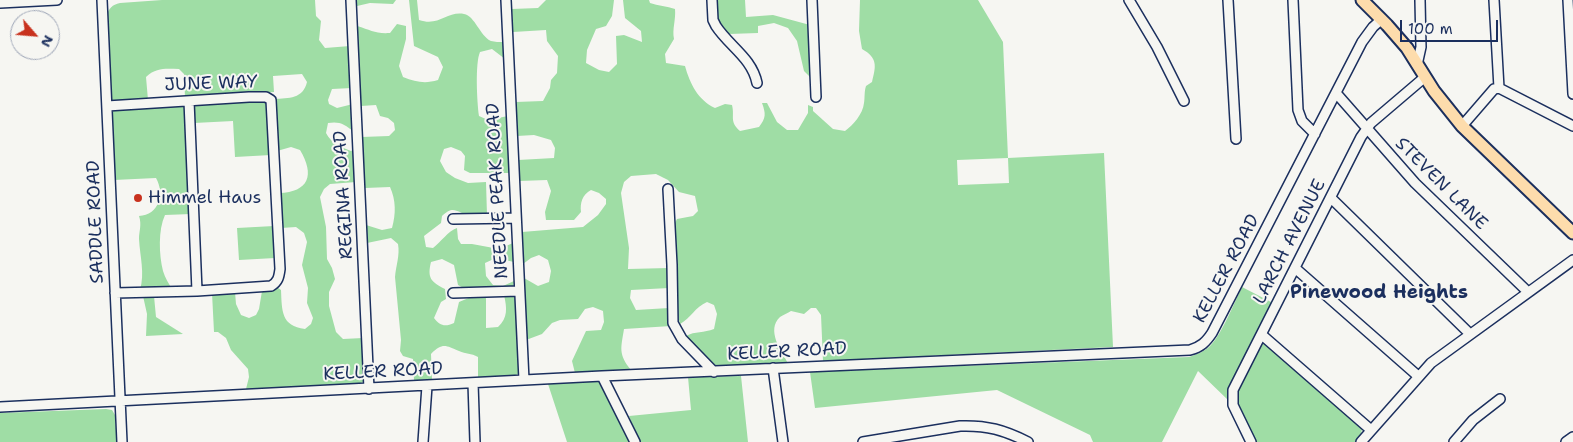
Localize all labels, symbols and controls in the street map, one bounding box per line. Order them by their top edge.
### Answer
north arrow [10,10,60,60]
scale bar [1403,10,1500,42]
text: 100 m [1408,19,1453,39]
text: N [37,32,58,50]
street label: JUNE WAY [164,72,258,96]
street label: NEEDLE PEAK ROAD [483,102,513,280]
street label: REGINA ROAD [330,130,358,260]
street label: STEVEN LANE [1390,133,1492,235]
street label: SADDLE ROAD [83,160,109,284]
street label: LARCH AVENUE [1249,176,1331,308]
place label: Himmel Haus [148,187,261,209]
marker: Himmel Haus [132,192,144,204]
street label: KELLER ROAD [1189,211,1265,327]
district label: Pinewood Heights [1290,282,1468,304]
street label: KELLER ROAD [727,338,847,366]
street label: KELLER ROAD [323,358,443,386]

